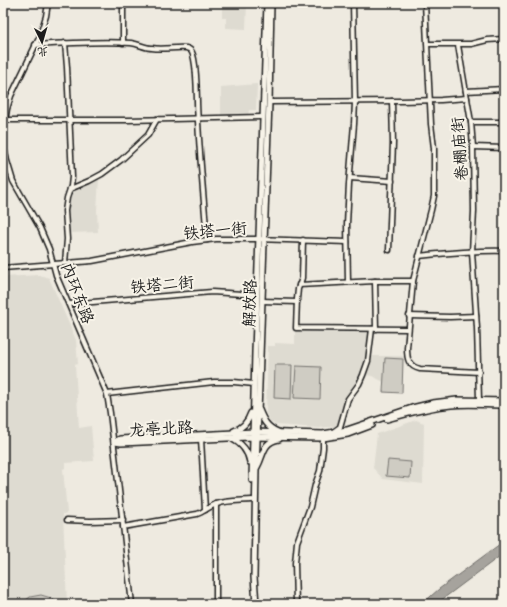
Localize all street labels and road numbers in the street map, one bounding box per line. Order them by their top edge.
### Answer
street label: 卷棚庙街 [448,116,475,182]
street label: 铁塔一街 [182,218,248,247]
street label: 内环东路 [53,260,98,328]
street label: 铁塔二街 [129,272,195,301]
street label: 解放路 [239,279,264,327]
street label: 龙亭北路 [129,417,194,444]

